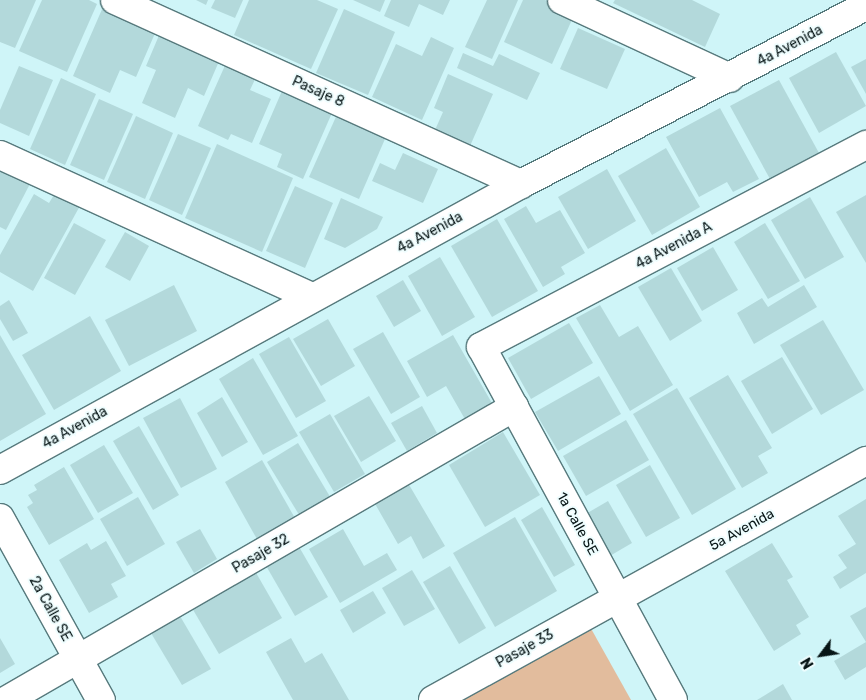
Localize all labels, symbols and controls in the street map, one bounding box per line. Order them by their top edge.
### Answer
street label: 4a Avenida [754,22,826,70]
street label: Pasaje 8 [289,73,347,111]
street label: 4a Avenida [394,209,466,257]
street label: 4a Avenida A [633,219,715,273]
street label: 4a Avenida [39,403,111,453]
street label: 1a Calle SE [553,490,601,558]
street label: 5a Avenida [707,505,777,555]
street label: Pasaje 32 [230,531,292,577]
street label: 2a Calle SE [25,574,75,644]
street label: Pasaje 33 [493,626,557,672]
north arrow [796,630,846,680]
text: N [798,654,818,672]

